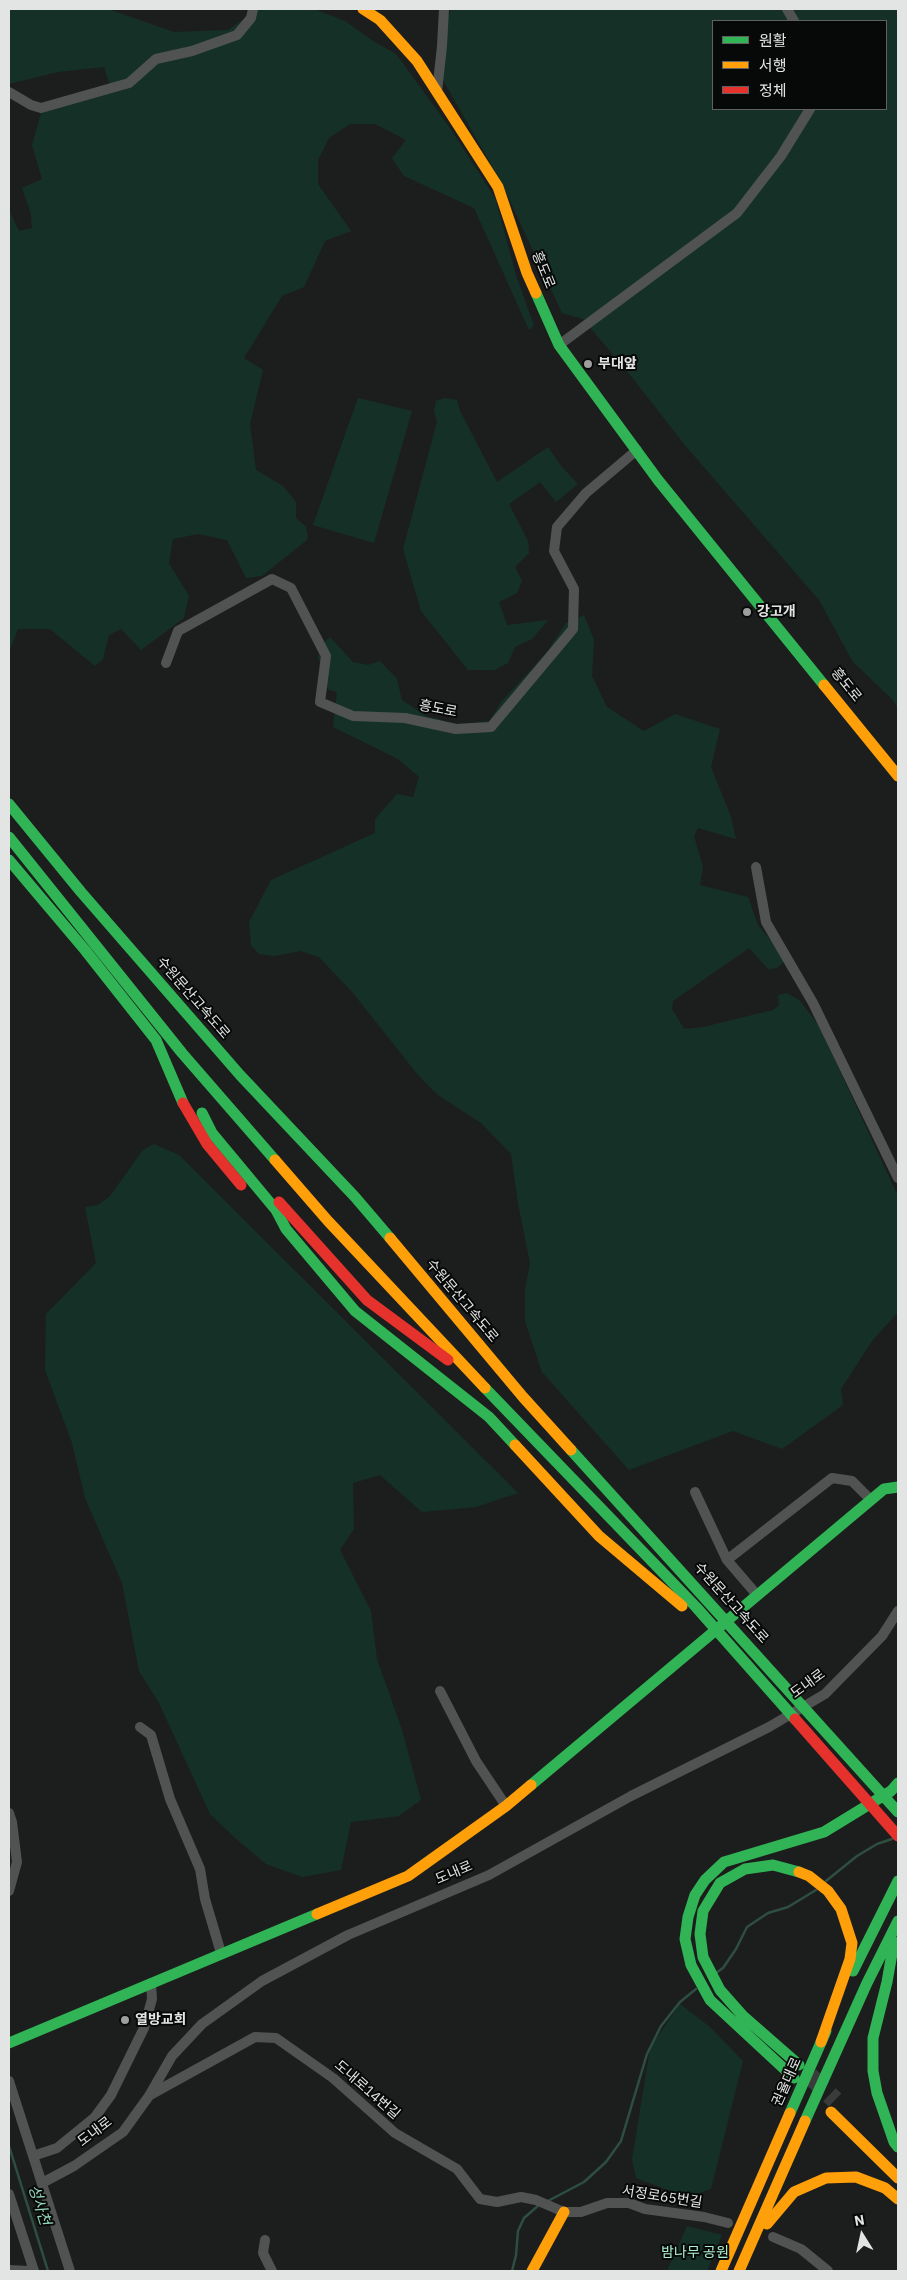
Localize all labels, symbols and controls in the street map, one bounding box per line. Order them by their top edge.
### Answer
legend [712,20,887,110]
text: 원활 [759,31,787,50]
text: 서행 [759,56,787,75]
text: 정체 [759,81,787,100]
street label: 흥도로 [528,249,558,291]
place label: 부대앞 [598,356,637,372]
marker: 부대앞 [582,358,594,370]
place label: 강고개 [757,604,796,620]
marker: 강고개 [741,606,753,618]
street label: 흥도로 [827,665,865,705]
street label: 흥도로 [417,697,459,721]
street label: 수원문산고속도로 [153,954,233,1042]
street label: 수원문산고속도로 [422,1256,502,1346]
street label: 수원문산고속도로 [690,1559,772,1647]
street label: 도내로 [787,1666,829,1702]
street label: 도내로 [433,1858,475,1888]
place label: 열방교회 [135,2012,187,2028]
marker: 열방교회 [119,2014,131,2026]
street label: 권율대로 [769,2055,805,2109]
street label: 도내로14번길 [331,2057,403,2123]
street label: 도내로 [75,2114,115,2150]
street label: 서정로65번길 [621,2182,703,2212]
water label: 성사천 [24,2183,54,2227]
north arrow [837,2210,887,2260]
text: N [853,2210,866,2230]
park label: 밤나무 공원 [661,2245,729,2261]

